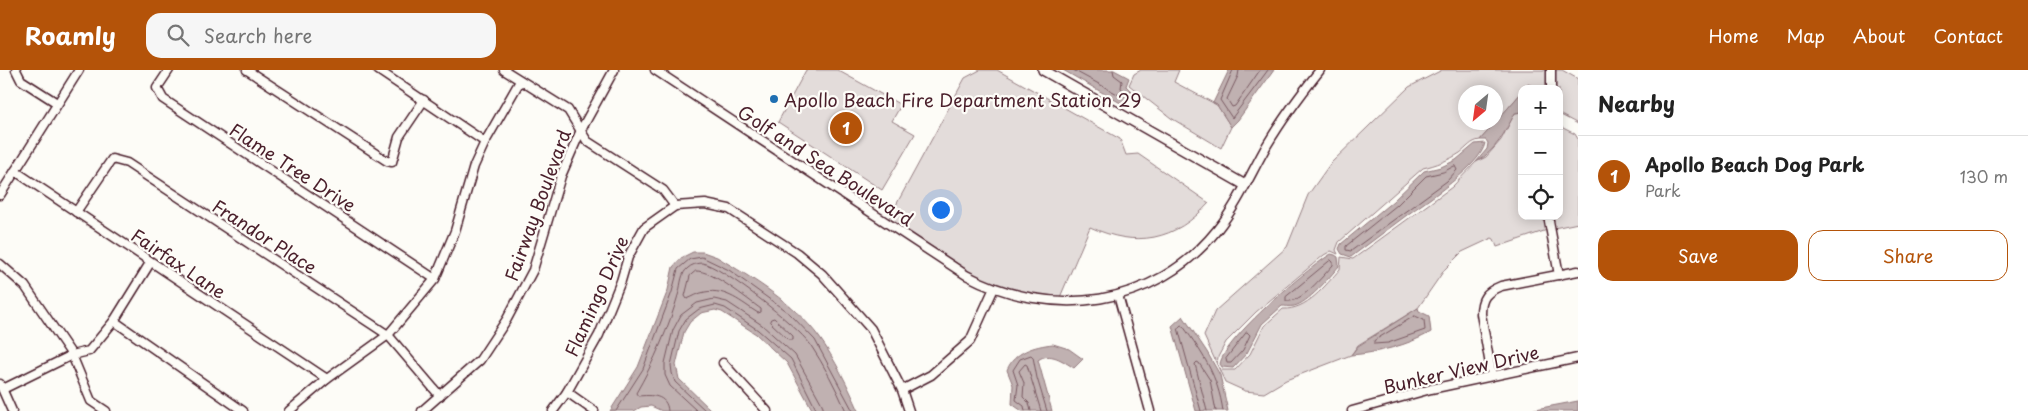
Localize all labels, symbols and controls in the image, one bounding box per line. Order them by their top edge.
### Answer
search box [146,13,496,58]
text: Roamly [25,17,116,53]
icon: search [164,21,192,49]
text: Search here [204,21,312,49]
text: Home [1708,22,1758,49]
text: Map [1786,22,1825,49]
text: About [1853,22,1905,49]
text: Contact [1933,22,2003,49]
north arrow [1458,85,1503,130]
map controls [1518,85,1563,220]
button: + [1518,85,1563,130]
place label: Apollo Beach Fire Department Station 29 [784,86,1141,113]
text: Nearby [1598,87,1675,119]
marker: Apollo Beach Fire Department Station 29 [768,93,780,105]
street label: Golf and Sea Boulevard [733,98,919,232]
pin: 1 [830,109,862,147]
street label: Flame Tree Drive [224,116,362,218]
street label: Fairway Boulevard [497,125,577,285]
button: − [1518,130,1563,175]
text: Apollo Beach Dog Park [1645,150,1865,178]
text: 1 [1610,164,1618,188]
text: 130 m [1960,164,2008,188]
button: locate [1518,175,1563,220]
text: Park [1645,178,1681,202]
street label: Frandor Place [207,192,323,280]
your location [928,197,954,223]
street label: Fairfax Lane [126,221,232,305]
button: Save [1598,230,1798,281]
button: Share [1808,230,2008,281]
street label: Flamingo Drive [557,231,635,361]
street label: Bunker View Drive [1381,338,1541,400]

